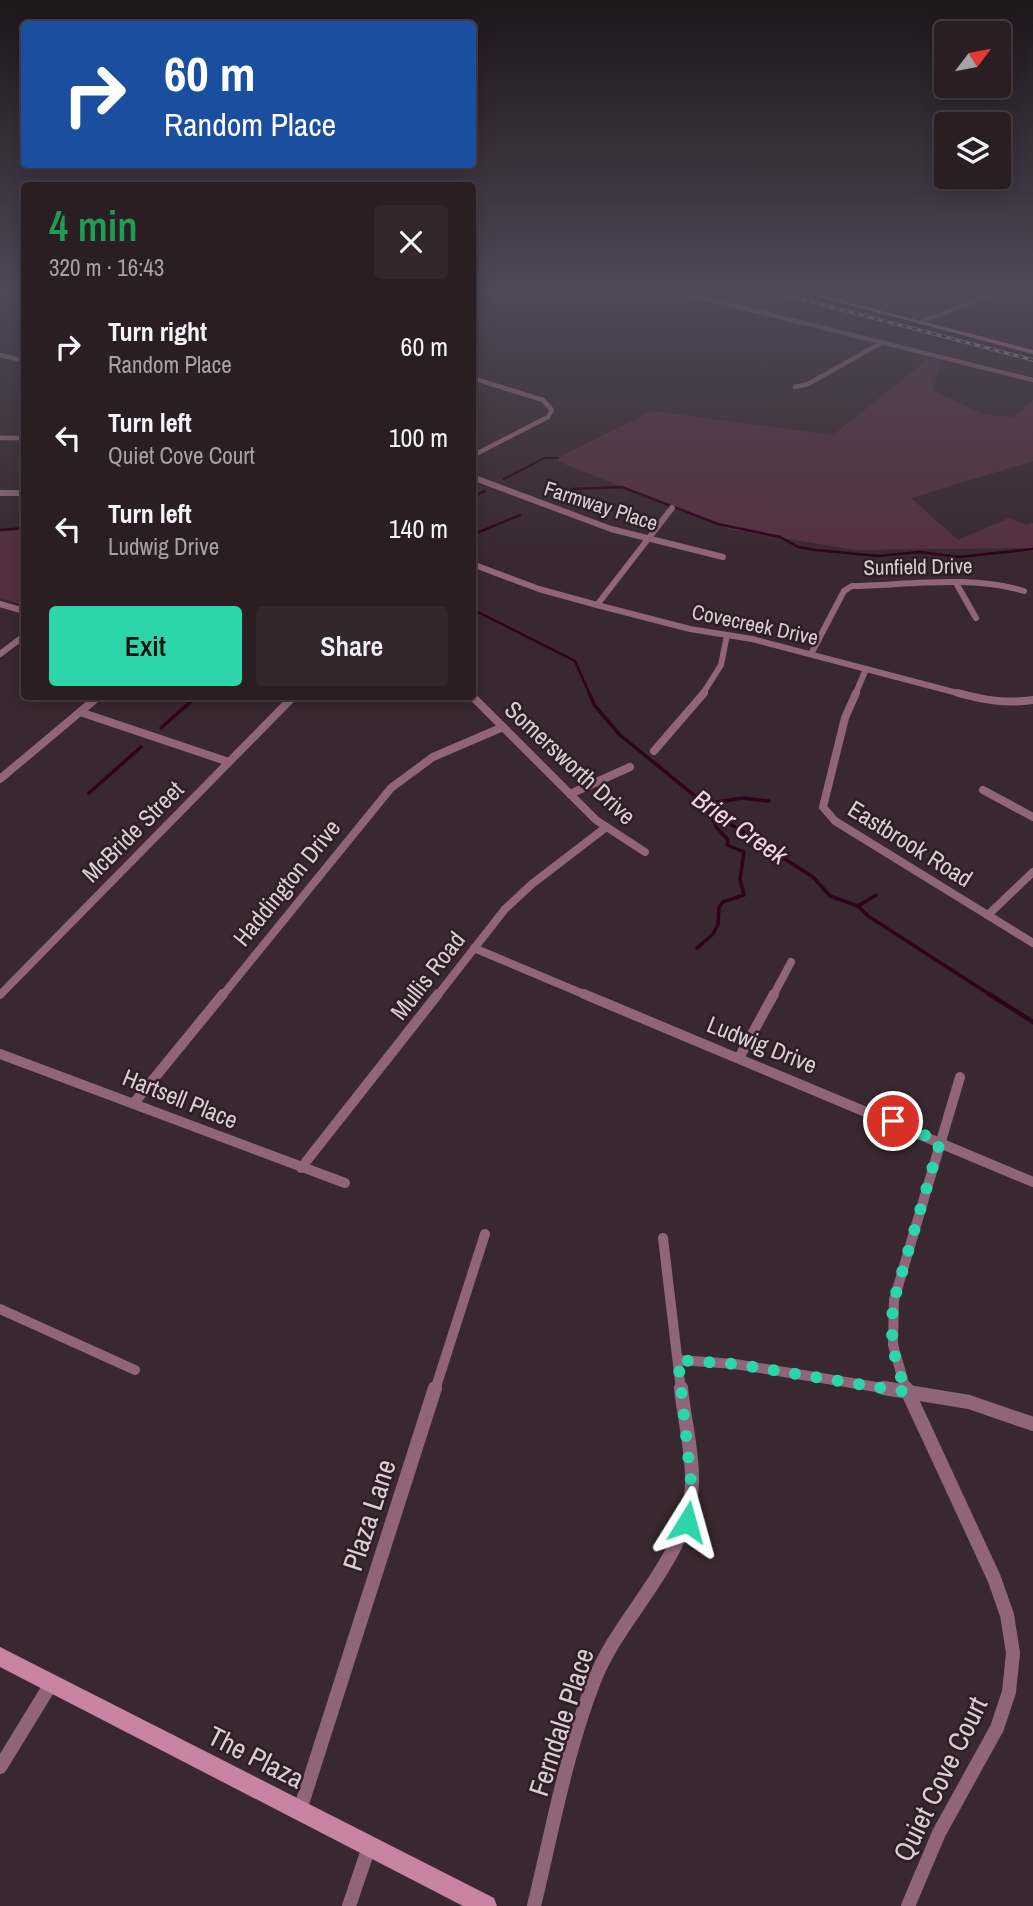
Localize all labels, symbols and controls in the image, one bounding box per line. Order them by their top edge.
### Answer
north arrow [934,21,1012,98]
map controls [934,21,1011,189]
text: 60 m [164,40,256,106]
icon: right [49,49,140,140]
text: Random Place [164,103,336,146]
button: layers [934,112,1011,189]
text: 4 min [49,198,138,254]
button: close [374,205,448,279]
text: 320 m · 16:43 [49,252,164,283]
text: Turn right [108,314,207,349]
icon: right [49,328,87,366]
text: 60 m [401,329,448,364]
text: Random Place [108,349,232,380]
text: Turn left [108,405,192,440]
icon: left [49,419,87,457]
text: 100 m [389,420,448,455]
text: Quiet Cove Court [108,440,255,471]
street label: Farmway Place [541,474,662,538]
text: Turn left [108,496,192,531]
icon: left [49,510,87,548]
text: 140 m [389,511,448,546]
text: Ludwig Drive [108,531,219,562]
street label: Sunfield Drive [863,551,973,582]
street label: Covecreek Drive [689,597,821,652]
button: Exit [49,606,242,686]
button: Share [256,606,448,686]
street label: Somersworth Drive [498,693,643,831]
street label: McBride Street [75,773,190,889]
water label: Brier Creek [686,781,796,873]
street label: Eastbrook Road [842,792,979,894]
street label: Haddington Drive [225,812,347,952]
street label: Mullis Road [383,925,472,1026]
street label: Ludwig Drive [703,1008,822,1081]
street label: Hartsell Place [118,1060,243,1136]
pin [863,1091,923,1151]
icon: arrive [874,1102,912,1140]
street label: Plaza Lane [333,1454,405,1576]
position arrow [650,1485,724,1559]
street label: Ferndale Place [519,1643,603,1801]
street label: Quiet Cove Court [884,1690,996,1868]
street label: The Plaza [201,1717,311,1797]

